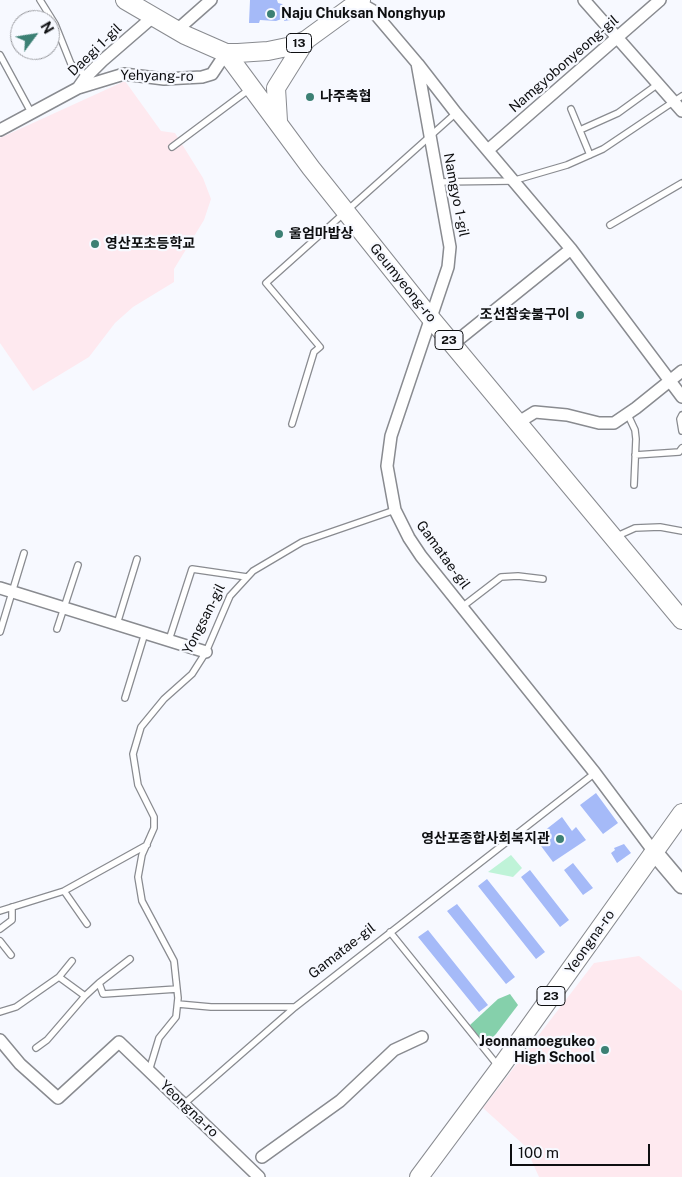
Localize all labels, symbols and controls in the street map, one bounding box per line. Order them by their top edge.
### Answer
place label: Naju Chuksan Nonghyup [281,6,445,22]
marker: Naju Chuksan Nonghyup [265,8,277,20]
north arrow [10,10,60,60]
street label: Namgyobonyeong-gil [506,12,622,116]
text: N [37,19,57,37]
street label: Daegi 1-gil [65,20,125,80]
road number: 13 [286,34,312,52]
street label: Yehyang-ro [120,67,194,85]
place label: 나주축협 [320,89,372,105]
marker: 나주축협 [304,91,316,103]
street label: Namgyo 1-gil [440,152,472,238]
place label: 울엄마밥상 [289,226,353,242]
marker: 울엄마밥상 [273,228,285,240]
place label: 영산포초등학교 [105,236,195,252]
marker: 영산포초등학교 [89,238,101,250]
street label: Geumyeong-ro [366,240,440,326]
place label: 조선참숯불구이 [480,307,570,323]
marker: 조선참숯불구이 [574,309,586,321]
road number: 23 [435,330,463,350]
street label: Gamatae-gil [413,518,473,592]
street label: Yongsan-gil [179,581,229,657]
place label: 영산포종합사회복지관 [421,831,550,847]
marker: 영산포종합사회복지관 [554,833,566,845]
street label: Yeongna-ro [562,907,618,977]
street label: Gamatae-gil [305,920,379,982]
road number: 23 [537,986,565,1006]
place label: Jeonnamoegukeo High School [479,1034,595,1066]
marker: Jeonnamoegukeo High School [599,1044,611,1056]
street label: Yeongna-ro [156,1077,222,1141]
scale bar [512,1134,652,1166]
text: 100 m [518,1144,559,1161]

